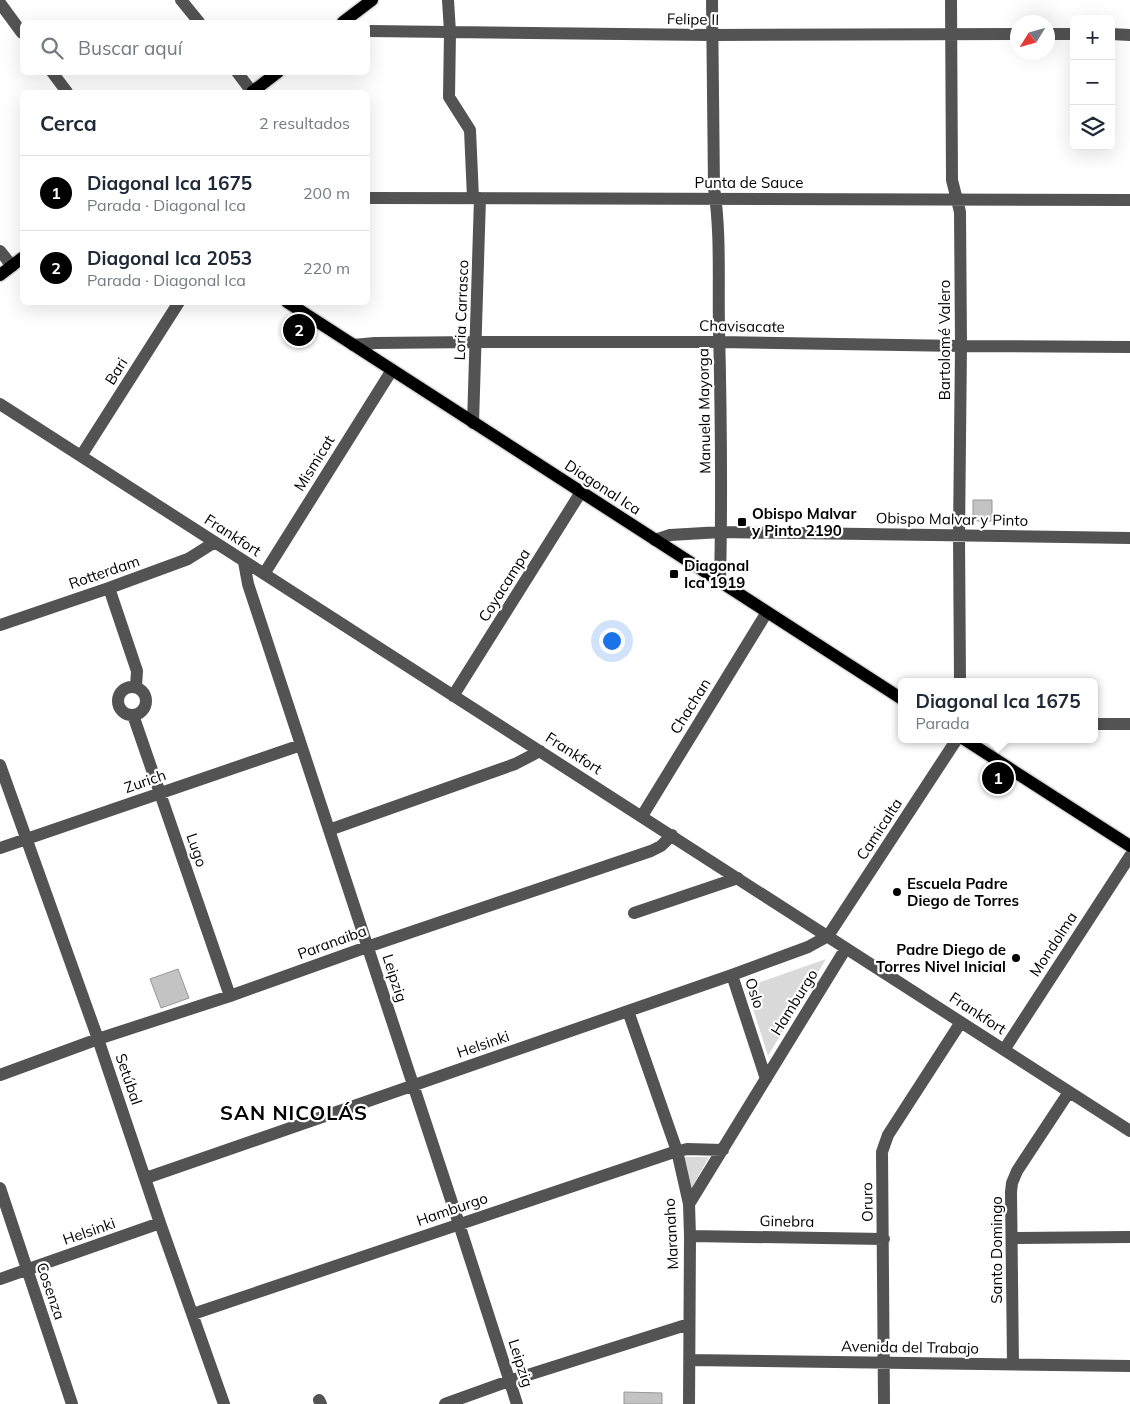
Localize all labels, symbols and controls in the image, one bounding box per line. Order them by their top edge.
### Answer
street label: Felipe II [667,9,719,29]
north arrow [1010,15,1055,60]
map controls [1070,15,1115,150]
button: + [1070,15,1115,60]
search box [20,20,370,75]
icon: search [38,34,66,62]
text: Buscar aquí [78,36,182,60]
button: − [1070,60,1115,105]
button: layers [1070,105,1115,150]
text: Cerca [40,110,97,136]
text: 2 resultados [259,113,350,133]
text: Diagonal Ica 1675 [87,171,252,195]
street label: Punta de Sauce [695,173,803,192]
text: 1 [51,183,61,203]
text: 200 m [303,183,350,203]
text: Parada · Diagonal Ica [87,195,246,215]
text: Diagonal Ica 2053 [87,246,252,270]
text: 2 [51,258,61,278]
text: 220 m [303,258,350,278]
street label: Loria Carrasco [450,259,472,361]
text: Parada · Diagonal Ica [87,270,246,290]
street label: Bartolomé Valero [935,280,954,400]
pin: 2 [283,311,315,349]
street label: Chavisacate [699,316,785,336]
street label: Manuela Mayorga [693,348,715,474]
street label: Bari [100,354,132,388]
street label: Mismicat [289,432,339,494]
street label: Diagonal Ica [561,455,645,519]
place label: Obispo Malvar y Pinto 2190 [751,504,856,540]
street label: Obispo Malvar y Pinto [876,508,1028,530]
street label: Frankfort [201,510,265,560]
marker: Obispo Malvar y Pinto 2190 [736,516,748,528]
street label: Coyacampa [474,545,534,625]
street label: Rotterdam [66,551,142,593]
place label: Diagonal Ica 1919 [684,556,749,592]
marker: Diagonal Ica 1919 [668,568,680,580]
your location [599,628,625,654]
street label: Chachan [665,675,715,737]
popup [898,678,1098,743]
text: Diagonal Ica 1675 [915,689,1081,713]
text: Parada [915,713,970,733]
street label: Frankfort [542,728,606,778]
pin: 1 [982,759,1014,797]
street label: Zurich [122,765,168,797]
street label: Camicalta [852,794,906,864]
street label: Lugo [182,831,212,869]
place label: Escuela Padre Diego de Torres [907,874,1019,910]
marker: Escuela Padre Diego de Torres [891,886,903,898]
street label: Mondolma [1025,908,1081,980]
street label: Paranaiba [295,921,369,963]
place label: Padre Diego de Torres Nivel Inicial [876,940,1006,976]
street label: Leipzig [378,952,412,1004]
marker: Padre Diego de Torres Nivel Inicial [1010,952,1022,964]
street label: Hamburgo [766,965,822,1039]
street label: Oslo [741,975,769,1011]
street label: Frankfort [946,988,1010,1038]
street label: Helsinki [454,1026,512,1062]
street label: Setúbal [111,1051,147,1107]
district label: SAN NICOLÁS [220,1100,368,1125]
street label: Oruro [857,1182,877,1222]
street label: Hamburgo [414,1188,490,1230]
street label: Santo Domingo [987,1196,1006,1304]
street label: Maranaho [660,1198,682,1270]
street label: Ginebra [759,1211,815,1231]
street label: Helsinki [60,1213,118,1249]
street label: Cosenza [32,1260,70,1322]
street label: Avenida del Trabajo [841,1336,979,1358]
street label: Leipzig [504,1337,538,1389]

